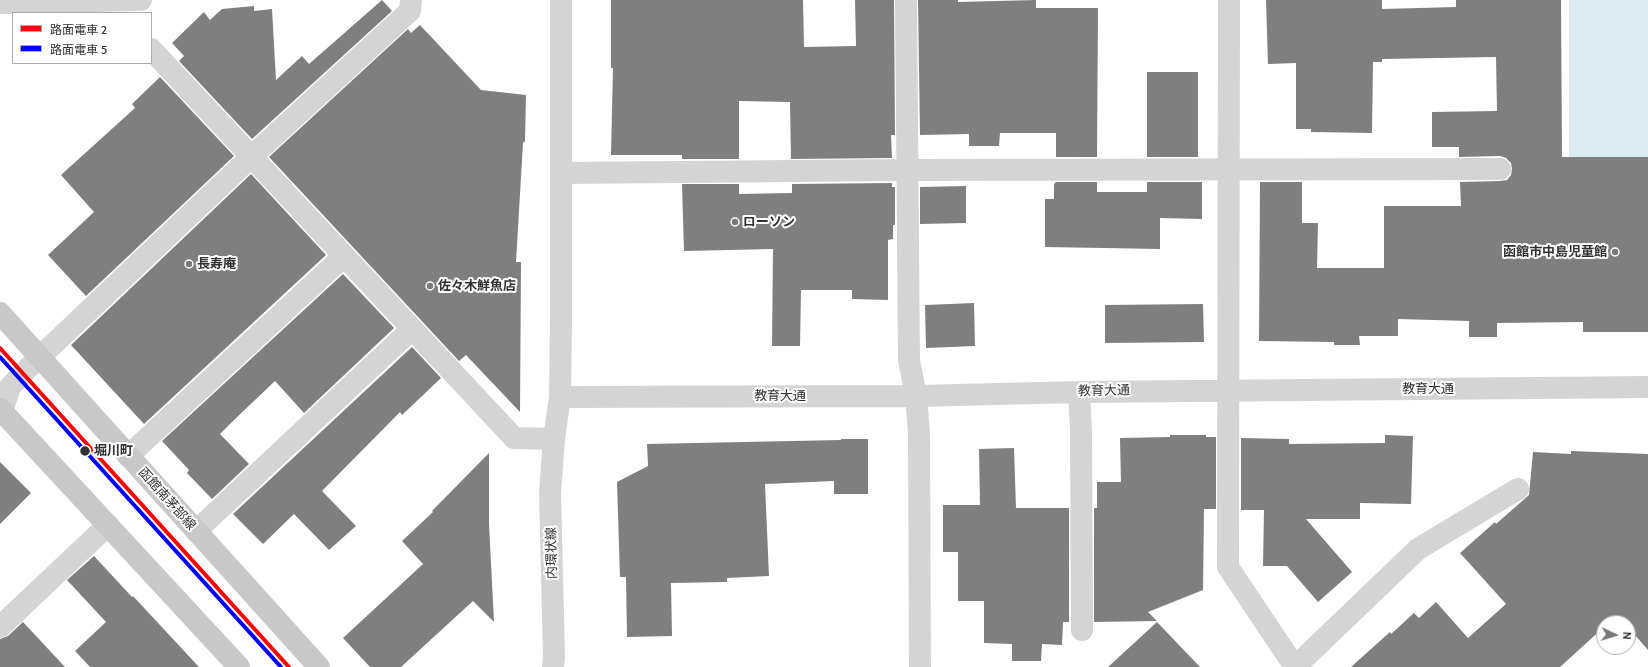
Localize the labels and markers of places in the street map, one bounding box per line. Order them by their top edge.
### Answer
place label: ローソン [743,214,795,230]
marker: ローソン [730,217,740,227]
place label: 函館市中島児童館 [1503,244,1607,260]
marker: 函館市中島児童館 [1610,247,1620,257]
place label: 長寿庵 [197,256,236,272]
marker: 長寿庵 [184,259,194,269]
place label: 佐々木鮮魚店 [438,278,516,294]
marker: 佐々木鮮魚店 [425,281,435,291]
place label: 堀川町 [94,443,133,459]
marker: 堀川町 [78,444,92,458]

